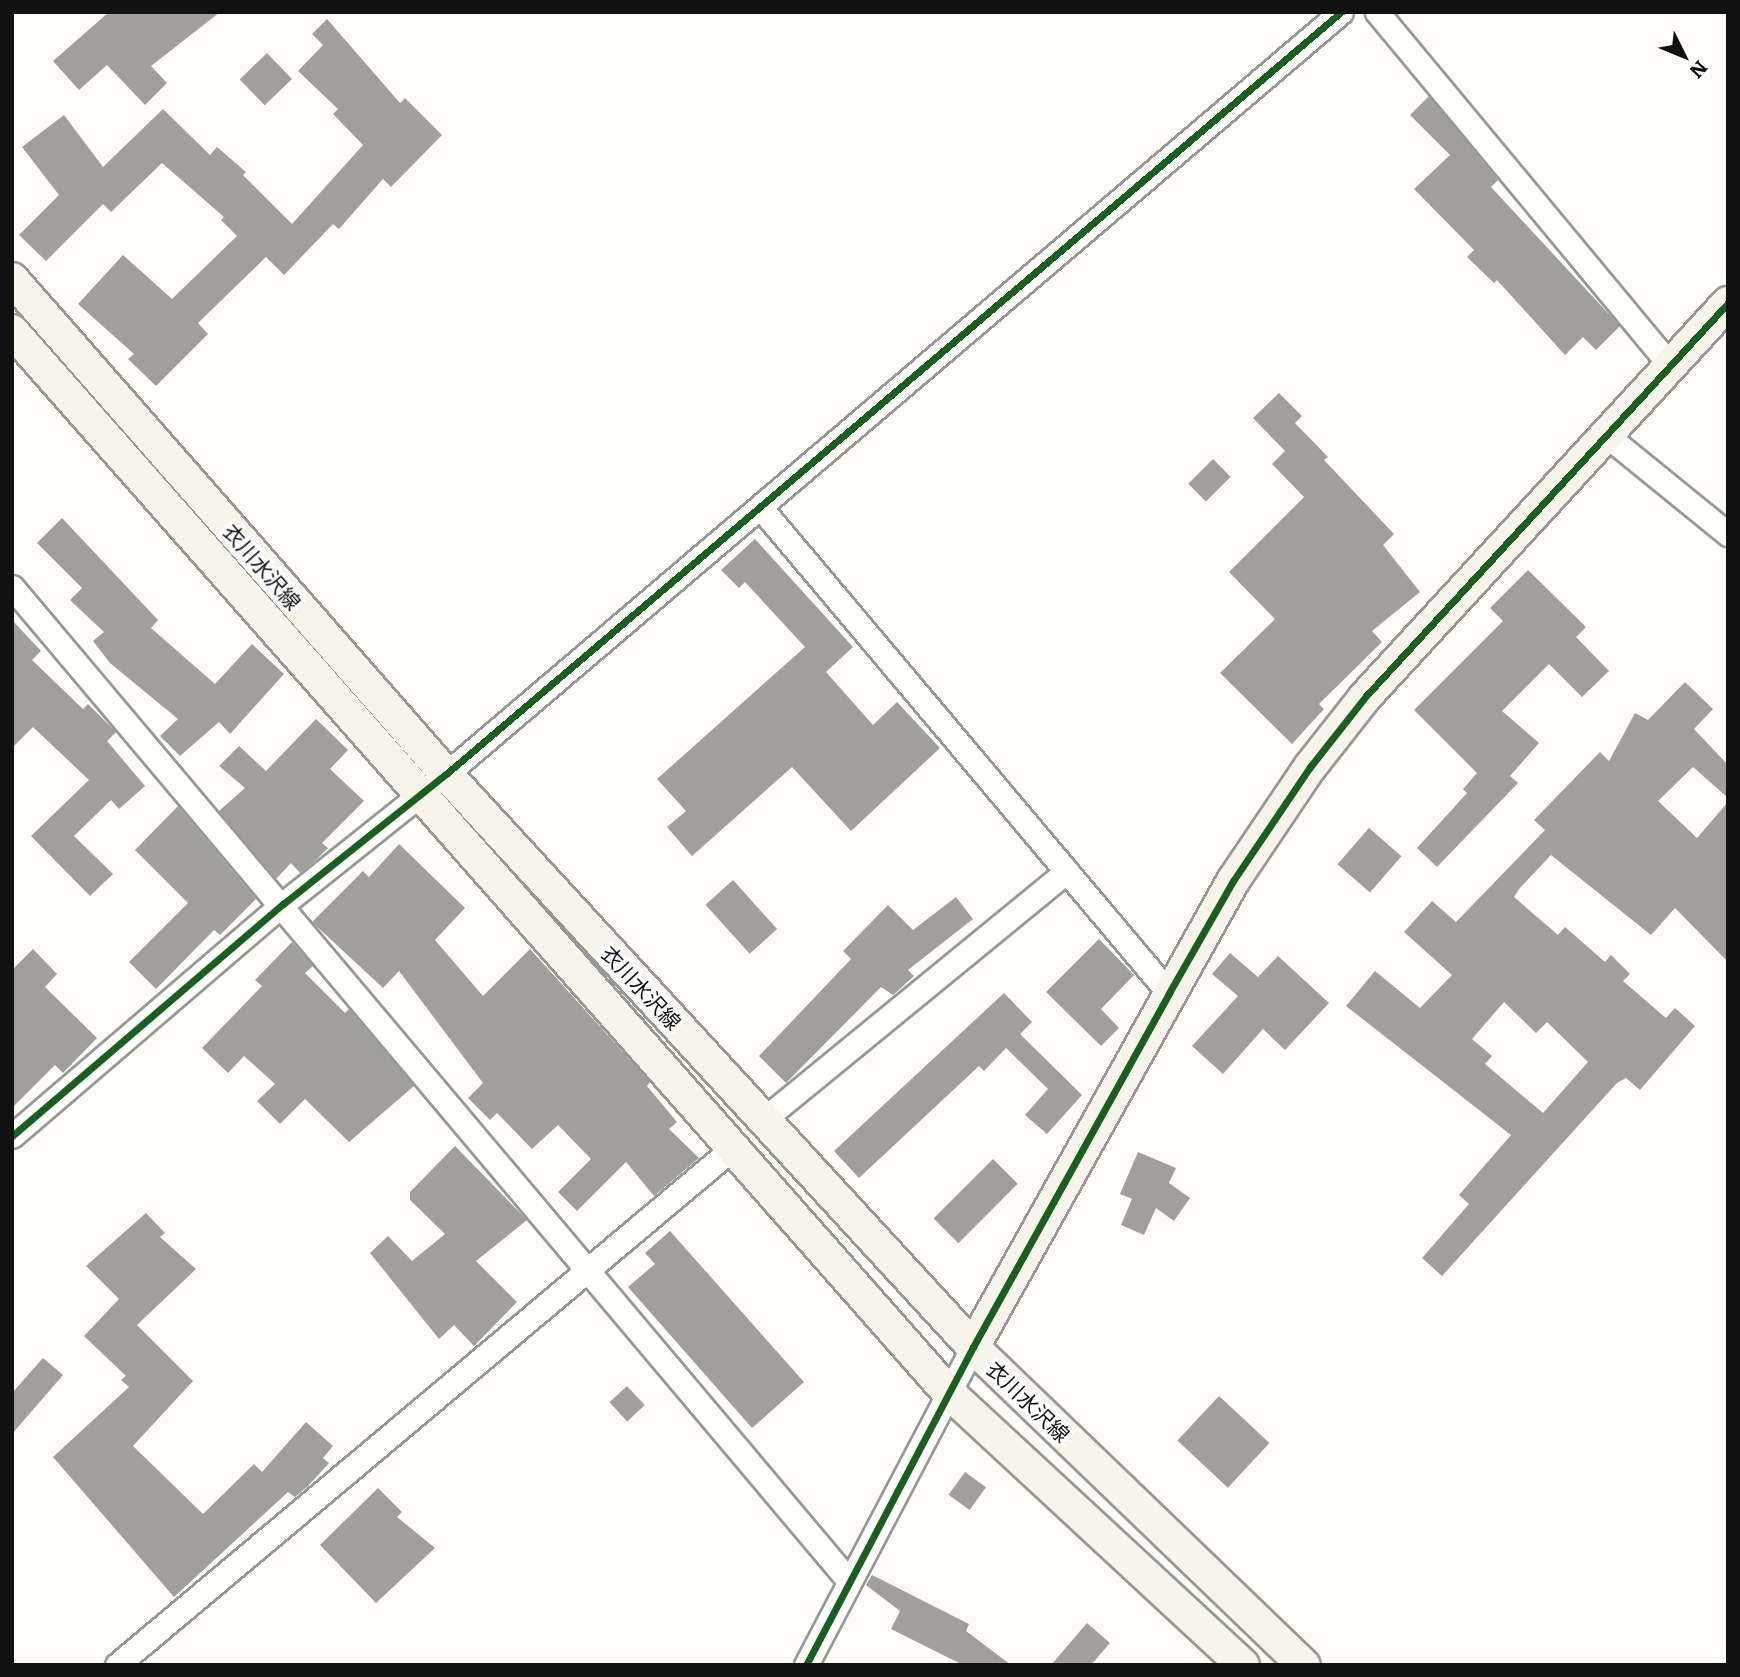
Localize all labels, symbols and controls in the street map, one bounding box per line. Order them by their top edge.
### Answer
north arrow [1649,21,1719,91]
text: N [1684,55,1715,86]
street label: 衣川水沢線 [219,518,307,614]
street label: 衣川水沢線 [597,940,687,1034]
street label: 衣川水沢線 [982,1355,1076,1447]

